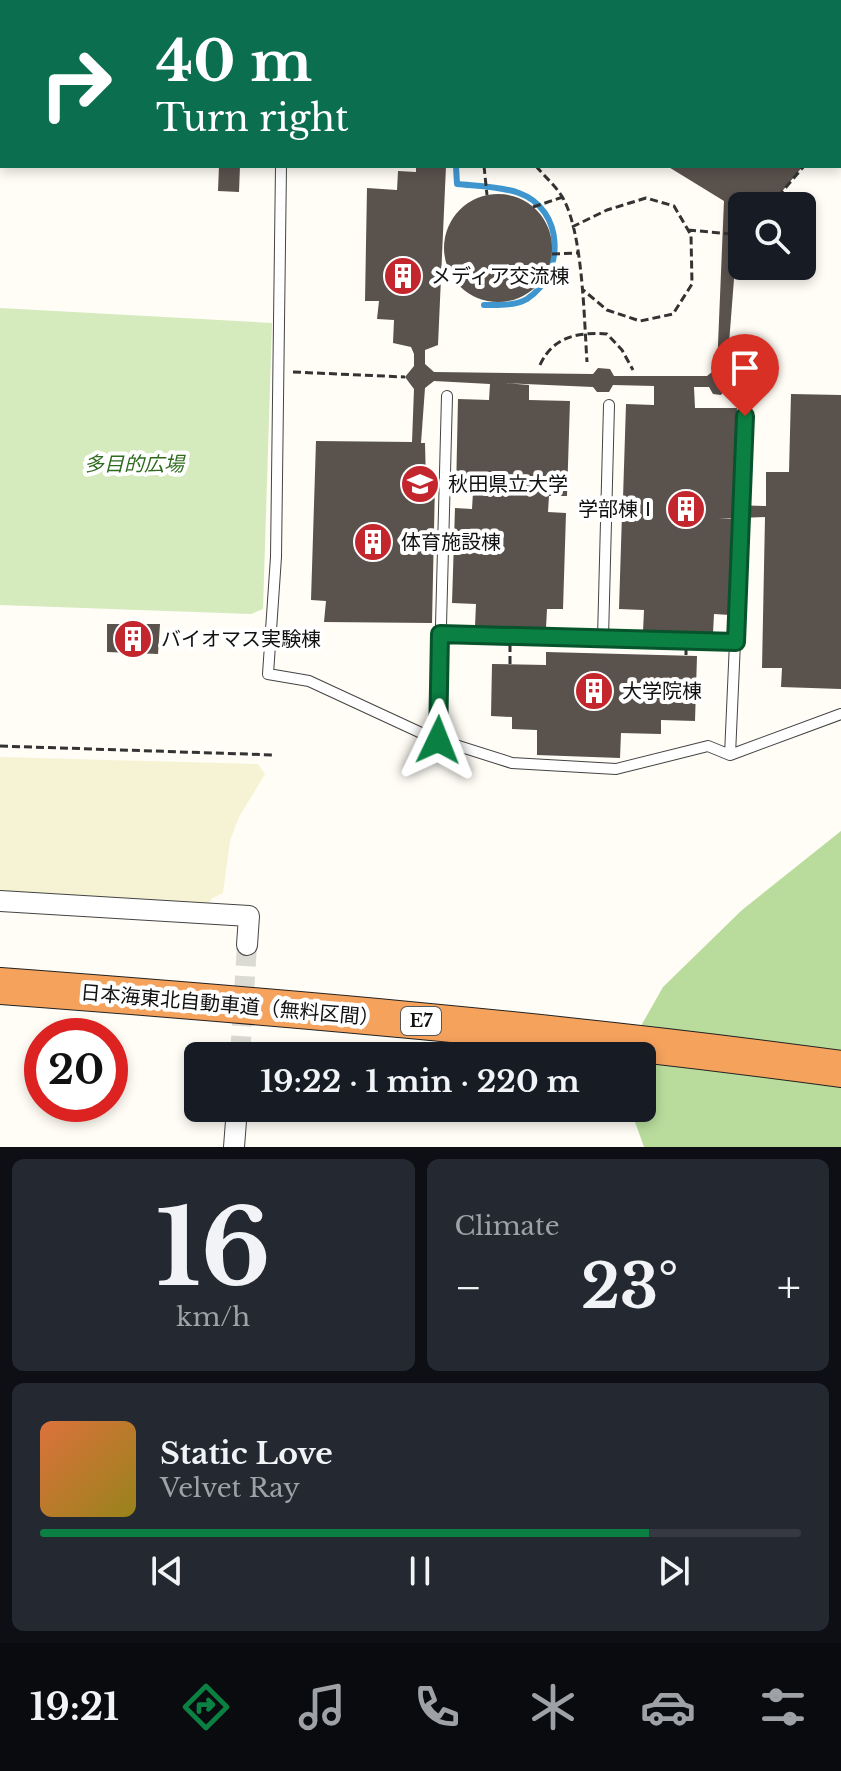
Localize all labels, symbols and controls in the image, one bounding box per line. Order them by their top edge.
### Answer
text: 40 m [156,27,312,96]
icon: right [24,32,128,136]
text: Turn right [156,96,349,141]
map controls [728,192,816,280]
button: search [728,192,816,280]
building icon: メディア交流棟 [382,255,424,297]
place label: メディア交流棟 [431,264,570,288]
pin [711,334,779,416]
icon: arrive [723,346,767,390]
park label: 多目的広場 [84,452,186,476]
school or university icon: 秋田県立大学 [399,463,441,505]
place label: 秋田県立大学 [448,472,568,496]
building icon: 学部棟Ⅰ [665,488,707,530]
place label: 学部棟Ⅰ [578,497,658,521]
building icon: 体育施設棟 [352,521,394,563]
place label: 体育施設棟 [401,530,501,554]
building icon: バイオマス実験棟 [112,618,154,660]
place label: バイオマス実験棟 [161,627,321,651]
building icon: 大学院棟 [573,670,615,712]
place label: 大学院棟 [622,679,702,703]
position arrow [396,698,480,782]
street label: 日本海東北自動車道（無料区間） [80,980,380,1030]
road number: E7 [401,1007,441,1035]
speed limit sign: 20 [24,1018,128,1122]
text: 19:22 · 1 min · 220 m [260,1063,580,1100]
text: 16 [156,1184,271,1313]
text: Climate [455,1210,560,1242]
text: 23° [581,1250,678,1324]
text: − [455,1260,482,1315]
text: + [777,1260,801,1315]
text: km/h [176,1301,250,1333]
text: Static Love [160,1435,333,1472]
text: Velvet Ray [160,1472,300,1504]
icon: previous [145,1549,189,1593]
icon: pause [398,1549,442,1593]
icon: next [652,1549,696,1593]
icon: directions [178,1679,234,1735]
icon: music [294,1679,350,1735]
icon: phone [409,1679,465,1735]
icon: climate [525,1679,581,1735]
icon: car [640,1679,696,1735]
icon: filters [755,1679,811,1735]
text: 19:21 [30,1685,119,1730]

